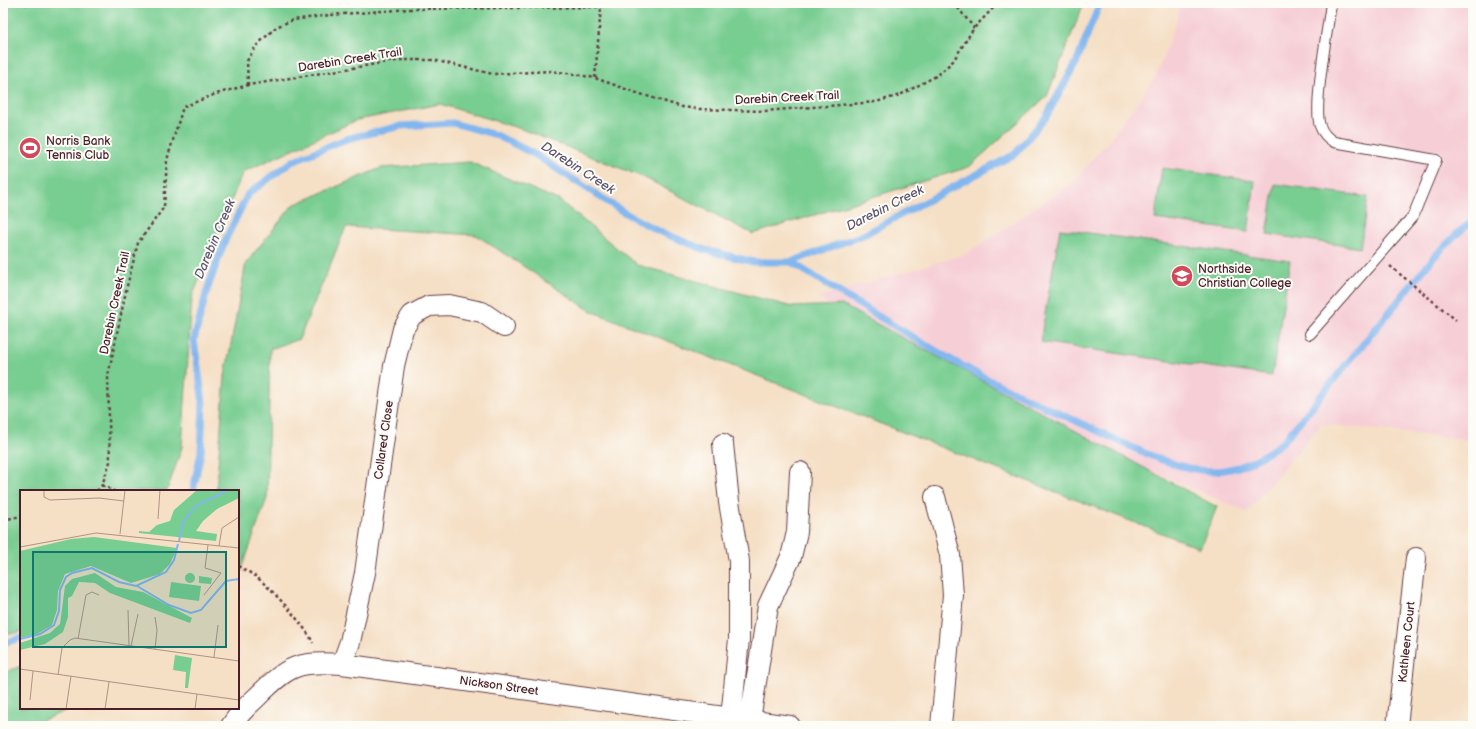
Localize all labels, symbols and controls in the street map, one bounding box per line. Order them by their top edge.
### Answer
street label: Darebin Creek Trail [297,44,403,76]
street label: Darebin Creek Trail [734,88,840,108]
place label: Norris Bank Tennis Club [46,134,110,163]
sports icon: Norris Bank Tennis Club [17,135,43,161]
water label: Darebin Creek [538,138,619,198]
water label: Darebin Creek [843,181,927,234]
water label: Darebin Creek [191,196,239,281]
street label: Darebin Creek Trail [97,250,133,356]
place label: Northside Christian College [1198,262,1291,291]
school or university icon: Northside Christian College [1169,263,1195,289]
street label: Collared Close [371,399,397,481]
inset map [20,490,239,709]
street label: Kathleen Court [1395,600,1419,683]
street label: Nickson Street [459,673,540,699]

